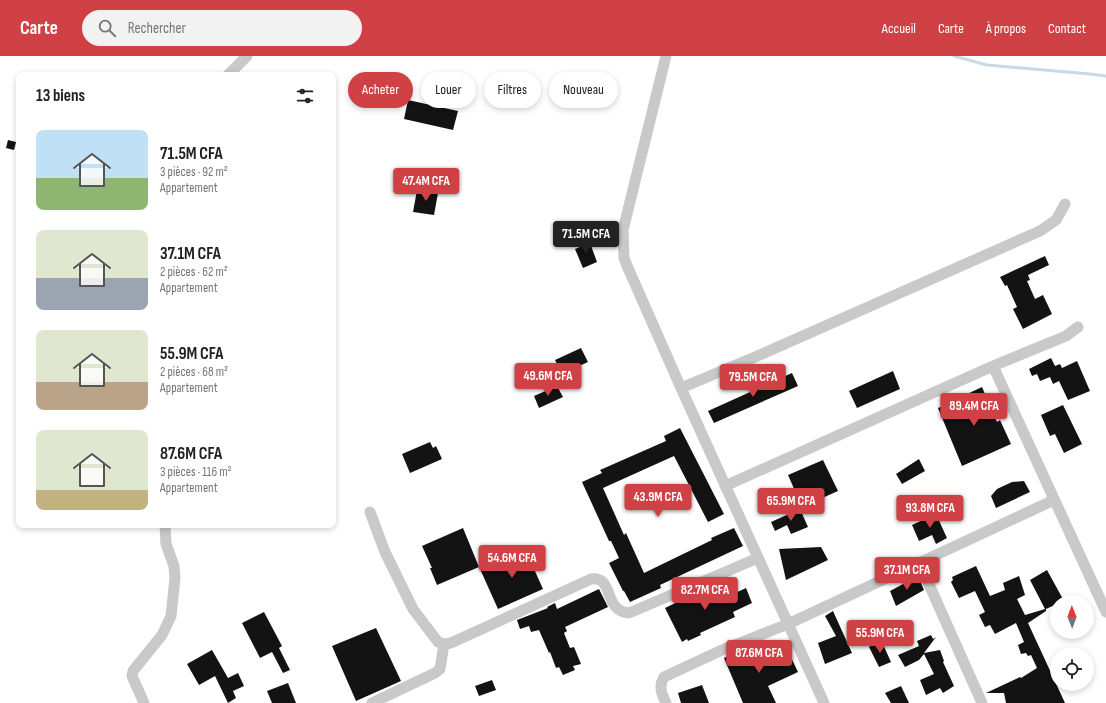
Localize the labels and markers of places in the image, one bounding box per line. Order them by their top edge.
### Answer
pin: 47.4M CFA [380,168,472,202]
pin: 71.5M CFA [540,221,632,255]
pin: 49.6M CFA [502,363,594,397]
pin: 79.5M CFA [707,364,799,398]
pin: 89.4M CFA [928,393,1020,427]
pin: 43.9M CFA [612,484,704,518]
pin: 65.9M CFA [745,488,837,522]
pin: 93.8M CFA [884,495,976,529]
pin: 54.6M CFA [466,545,558,579]
pin: 37.1M CFA [861,557,953,591]
pin: 82.7M CFA [659,577,751,611]
pin: 55.9M CFA [834,620,926,654]
pin: 87.6M CFA [713,640,805,674]

